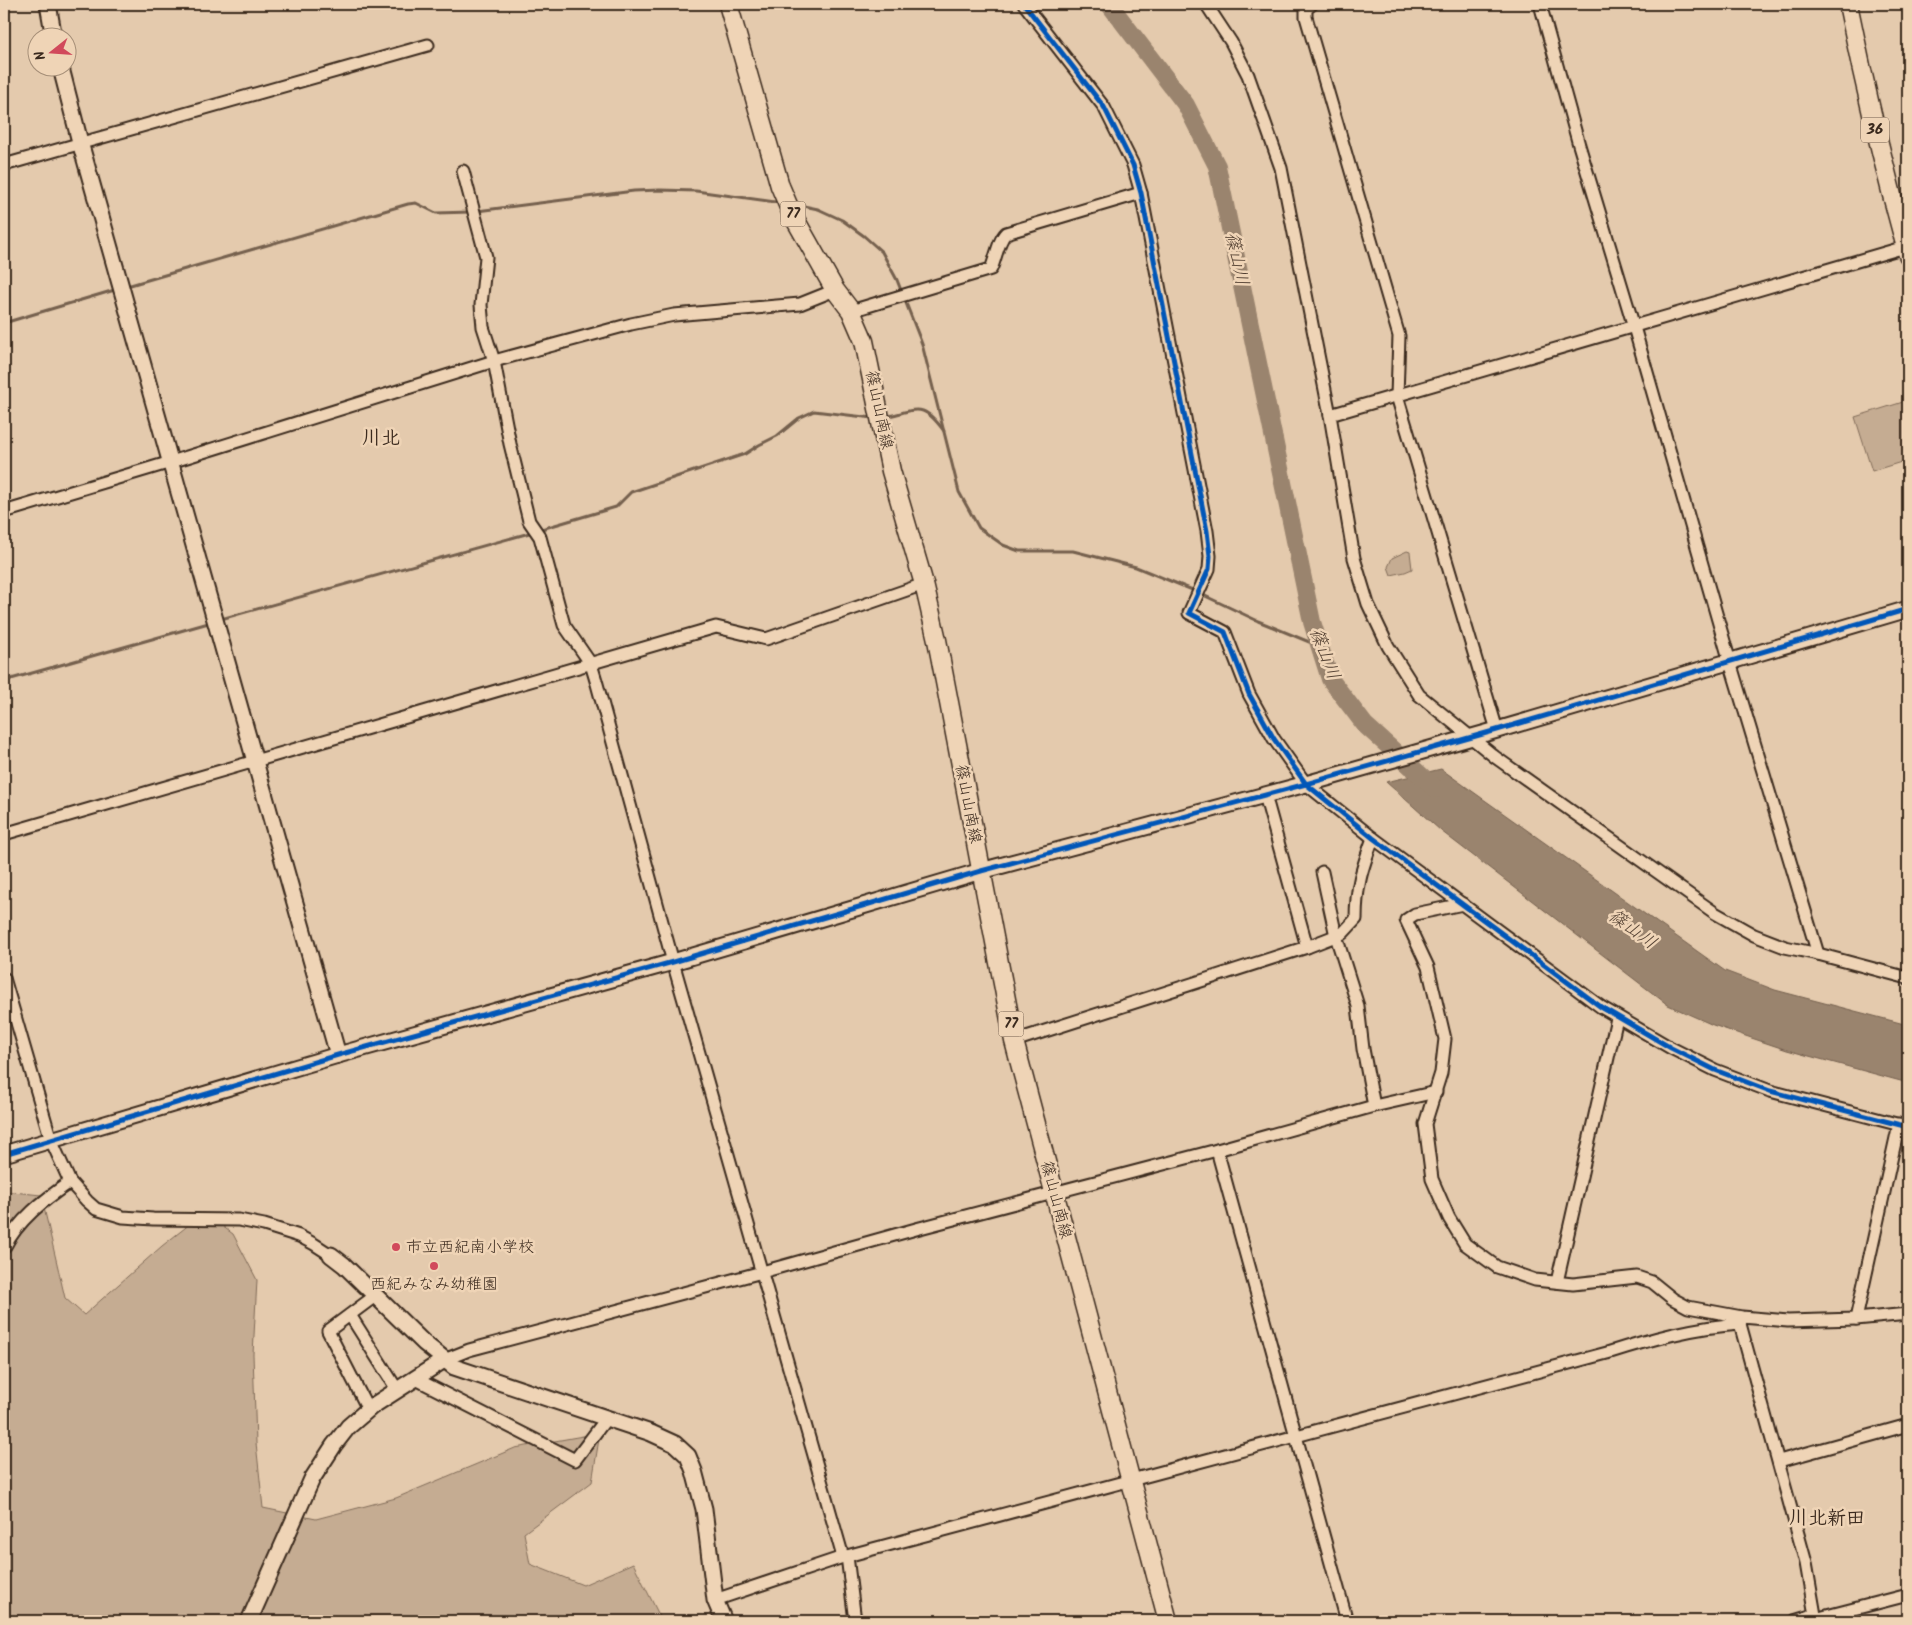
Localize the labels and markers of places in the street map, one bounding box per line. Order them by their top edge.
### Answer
place label: 市立西紀南小学校 [406,1235,534,1260]
marker: 市立西紀南小学校 [390,1241,402,1253]
marker: 西紀みなみ幼稚園 [428,1260,440,1272]
place label: 西紀みなみ幼稚園 [370,1272,498,1297]

